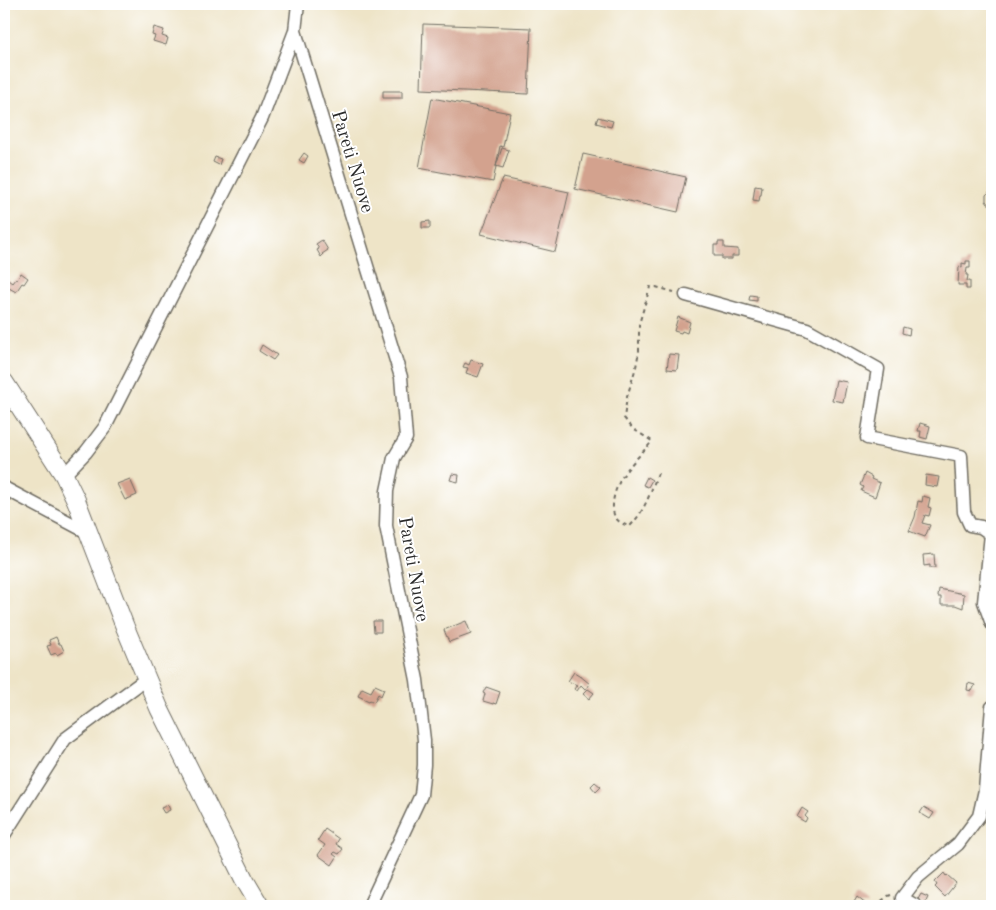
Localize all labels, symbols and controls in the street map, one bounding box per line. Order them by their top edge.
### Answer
street label: Pareti Nuove [327,108,376,215]
street label: Pareti Nuove [394,515,431,623]

